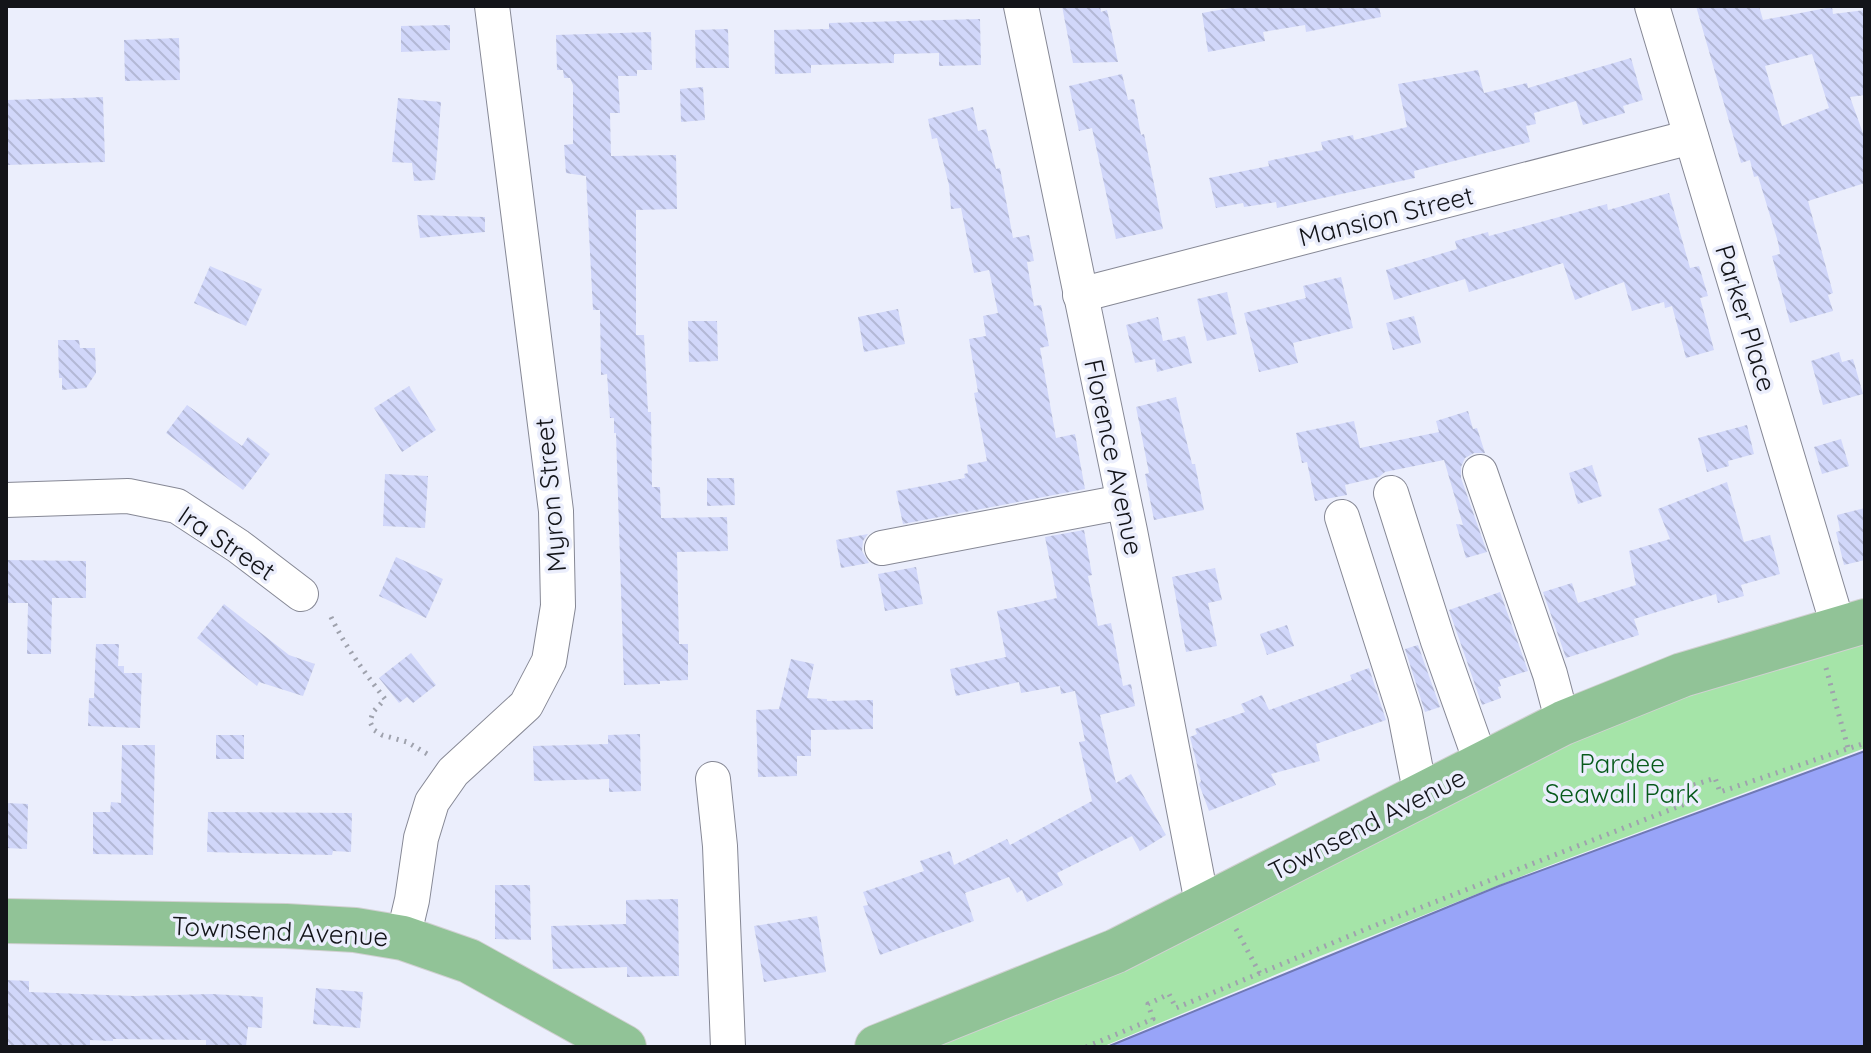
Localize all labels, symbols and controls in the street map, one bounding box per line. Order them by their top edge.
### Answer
street label: Mansion Street [1295,178,1477,254]
street label: Parker Place [1708,241,1784,395]
street label: Florence Avenue [1077,356,1151,558]
street label: Myron Street [527,417,573,573]
street label: Ira Street [172,499,282,587]
park label: Pardee Seawall Park [1545,747,1699,810]
street label: Townsend Avenue [1263,760,1471,888]
street label: Townsend Avenue [171,909,389,953]

